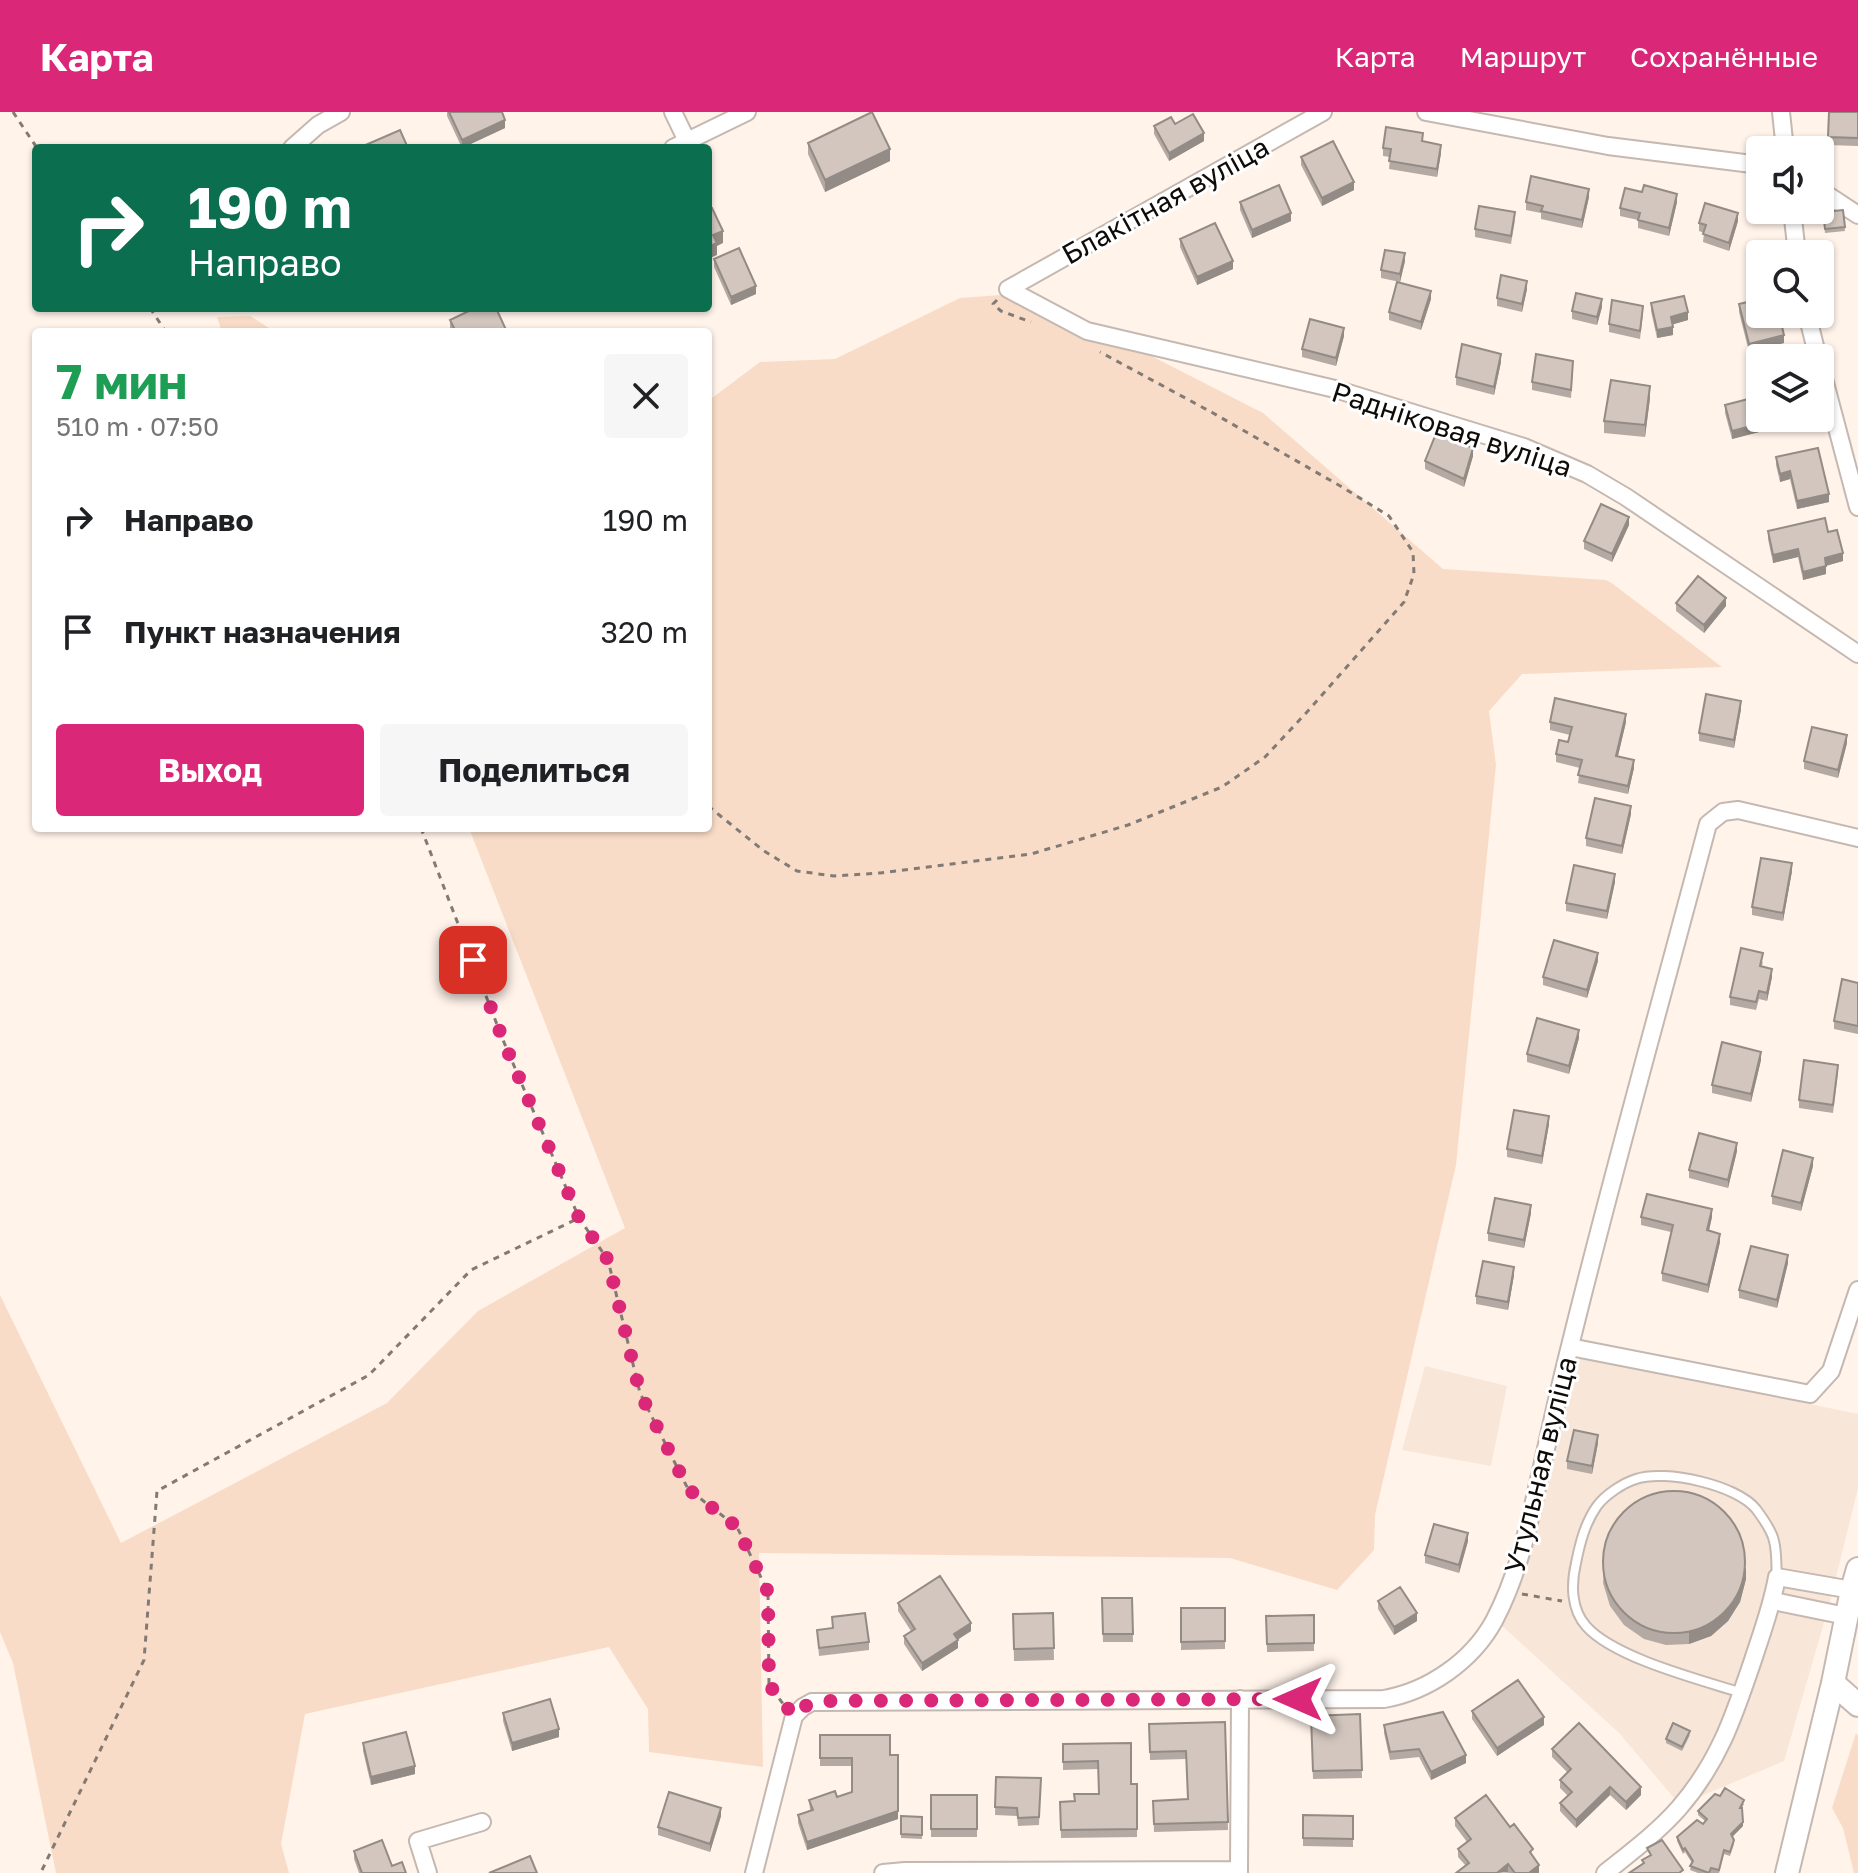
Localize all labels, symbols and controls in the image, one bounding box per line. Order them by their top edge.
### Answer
text: Карта [40,34,153,79]
text: Карта [1335,40,1416,73]
text: Маршрут [1460,40,1586,73]
text: Сохранённые [1630,40,1818,73]
street label: Блакітная вуліца [1056,129,1274,271]
map controls [1746,136,1834,432]
button: sound [1746,136,1834,224]
text: 190 m [188,173,352,240]
icon: right [56,176,160,280]
button: search [1746,240,1834,328]
text: Направо [188,241,342,284]
button: layers [1746,344,1834,432]
text: 7 мин [56,352,187,410]
button: close [604,354,688,438]
street label: Радніковая вуліца [1328,375,1576,483]
text: 510 m · 07:50 [56,411,219,442]
icon: right [56,498,100,542]
text: Направо [124,502,253,538]
text: 190 m [603,502,688,538]
icon: arrive [56,610,100,654]
text: Пункт назначения [124,614,401,650]
text: 320 m [600,614,688,650]
button: Выход [56,724,364,816]
button: Поделиться [380,724,688,816]
pin [439,926,507,994]
icon: arrive [451,938,495,982]
street label: Утульная вуліца [1497,1353,1583,1577]
position arrow [1256,1657,1340,1741]

